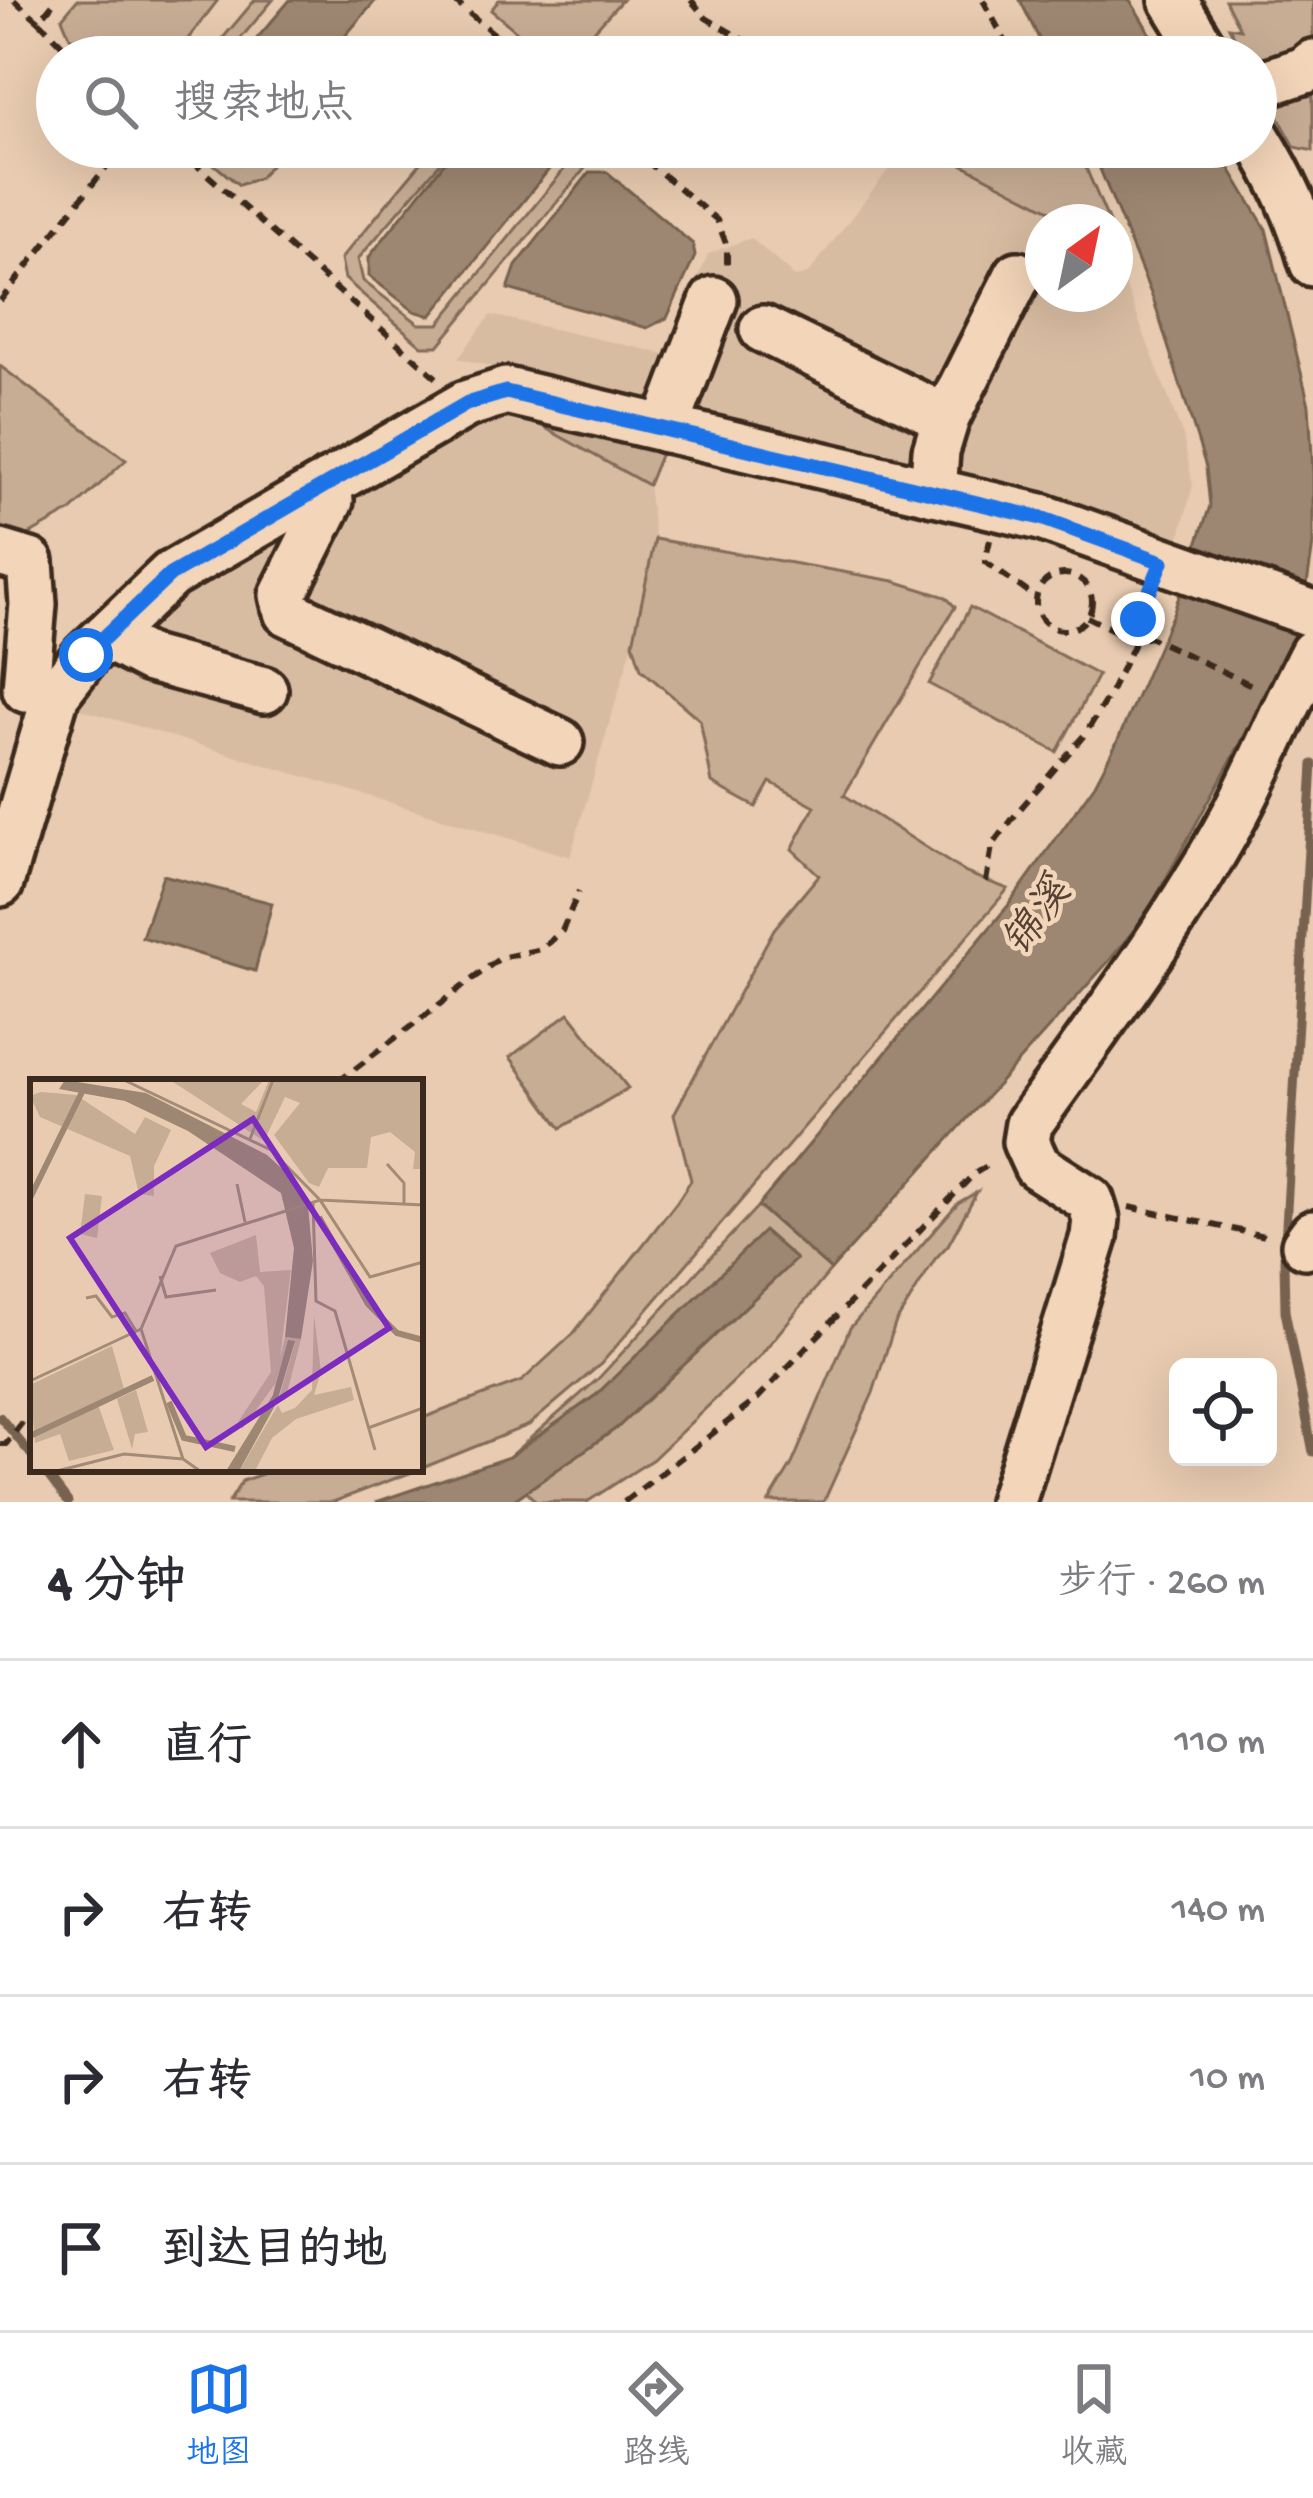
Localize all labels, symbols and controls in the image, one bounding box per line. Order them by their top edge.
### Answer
search box [36,36,1277,168]
icon: search [78,69,144,135]
text: 搜索地点 [174,81,354,134]
north arrow [1025,204,1133,312]
route end [1111,592,1165,646]
route start [59,628,113,682]
water label: 锦溪 [993,868,1086,968]
inset map [30,1079,423,1472]
map controls [1169,1358,1277,1466]
button: locate [1169,1358,1277,1466]
text: 4 分钟 [48,1557,186,1617]
text: 步行 · 260 m [1058,1562,1265,1608]
icon: ahead [48,1711,114,1777]
text: 110 m [1174,1721,1265,1767]
text: 直行 [162,1723,252,1776]
icon: right [48,1879,114,1945]
text: 140 m [1172,1889,1265,1935]
text: 右转 [162,1891,252,1944]
icon: right [48,2047,114,2113]
text: 10 m [1190,2057,1265,2103]
text: 右转 [162,2059,252,2112]
icon: arrive [48,2215,114,2281]
text: 到达目的地 [162,2227,387,2280]
tab: 地图 [186,2356,252,2475]
tab: 路线 [623,2356,689,2475]
tab: 收藏 [1061,2356,1127,2475]

